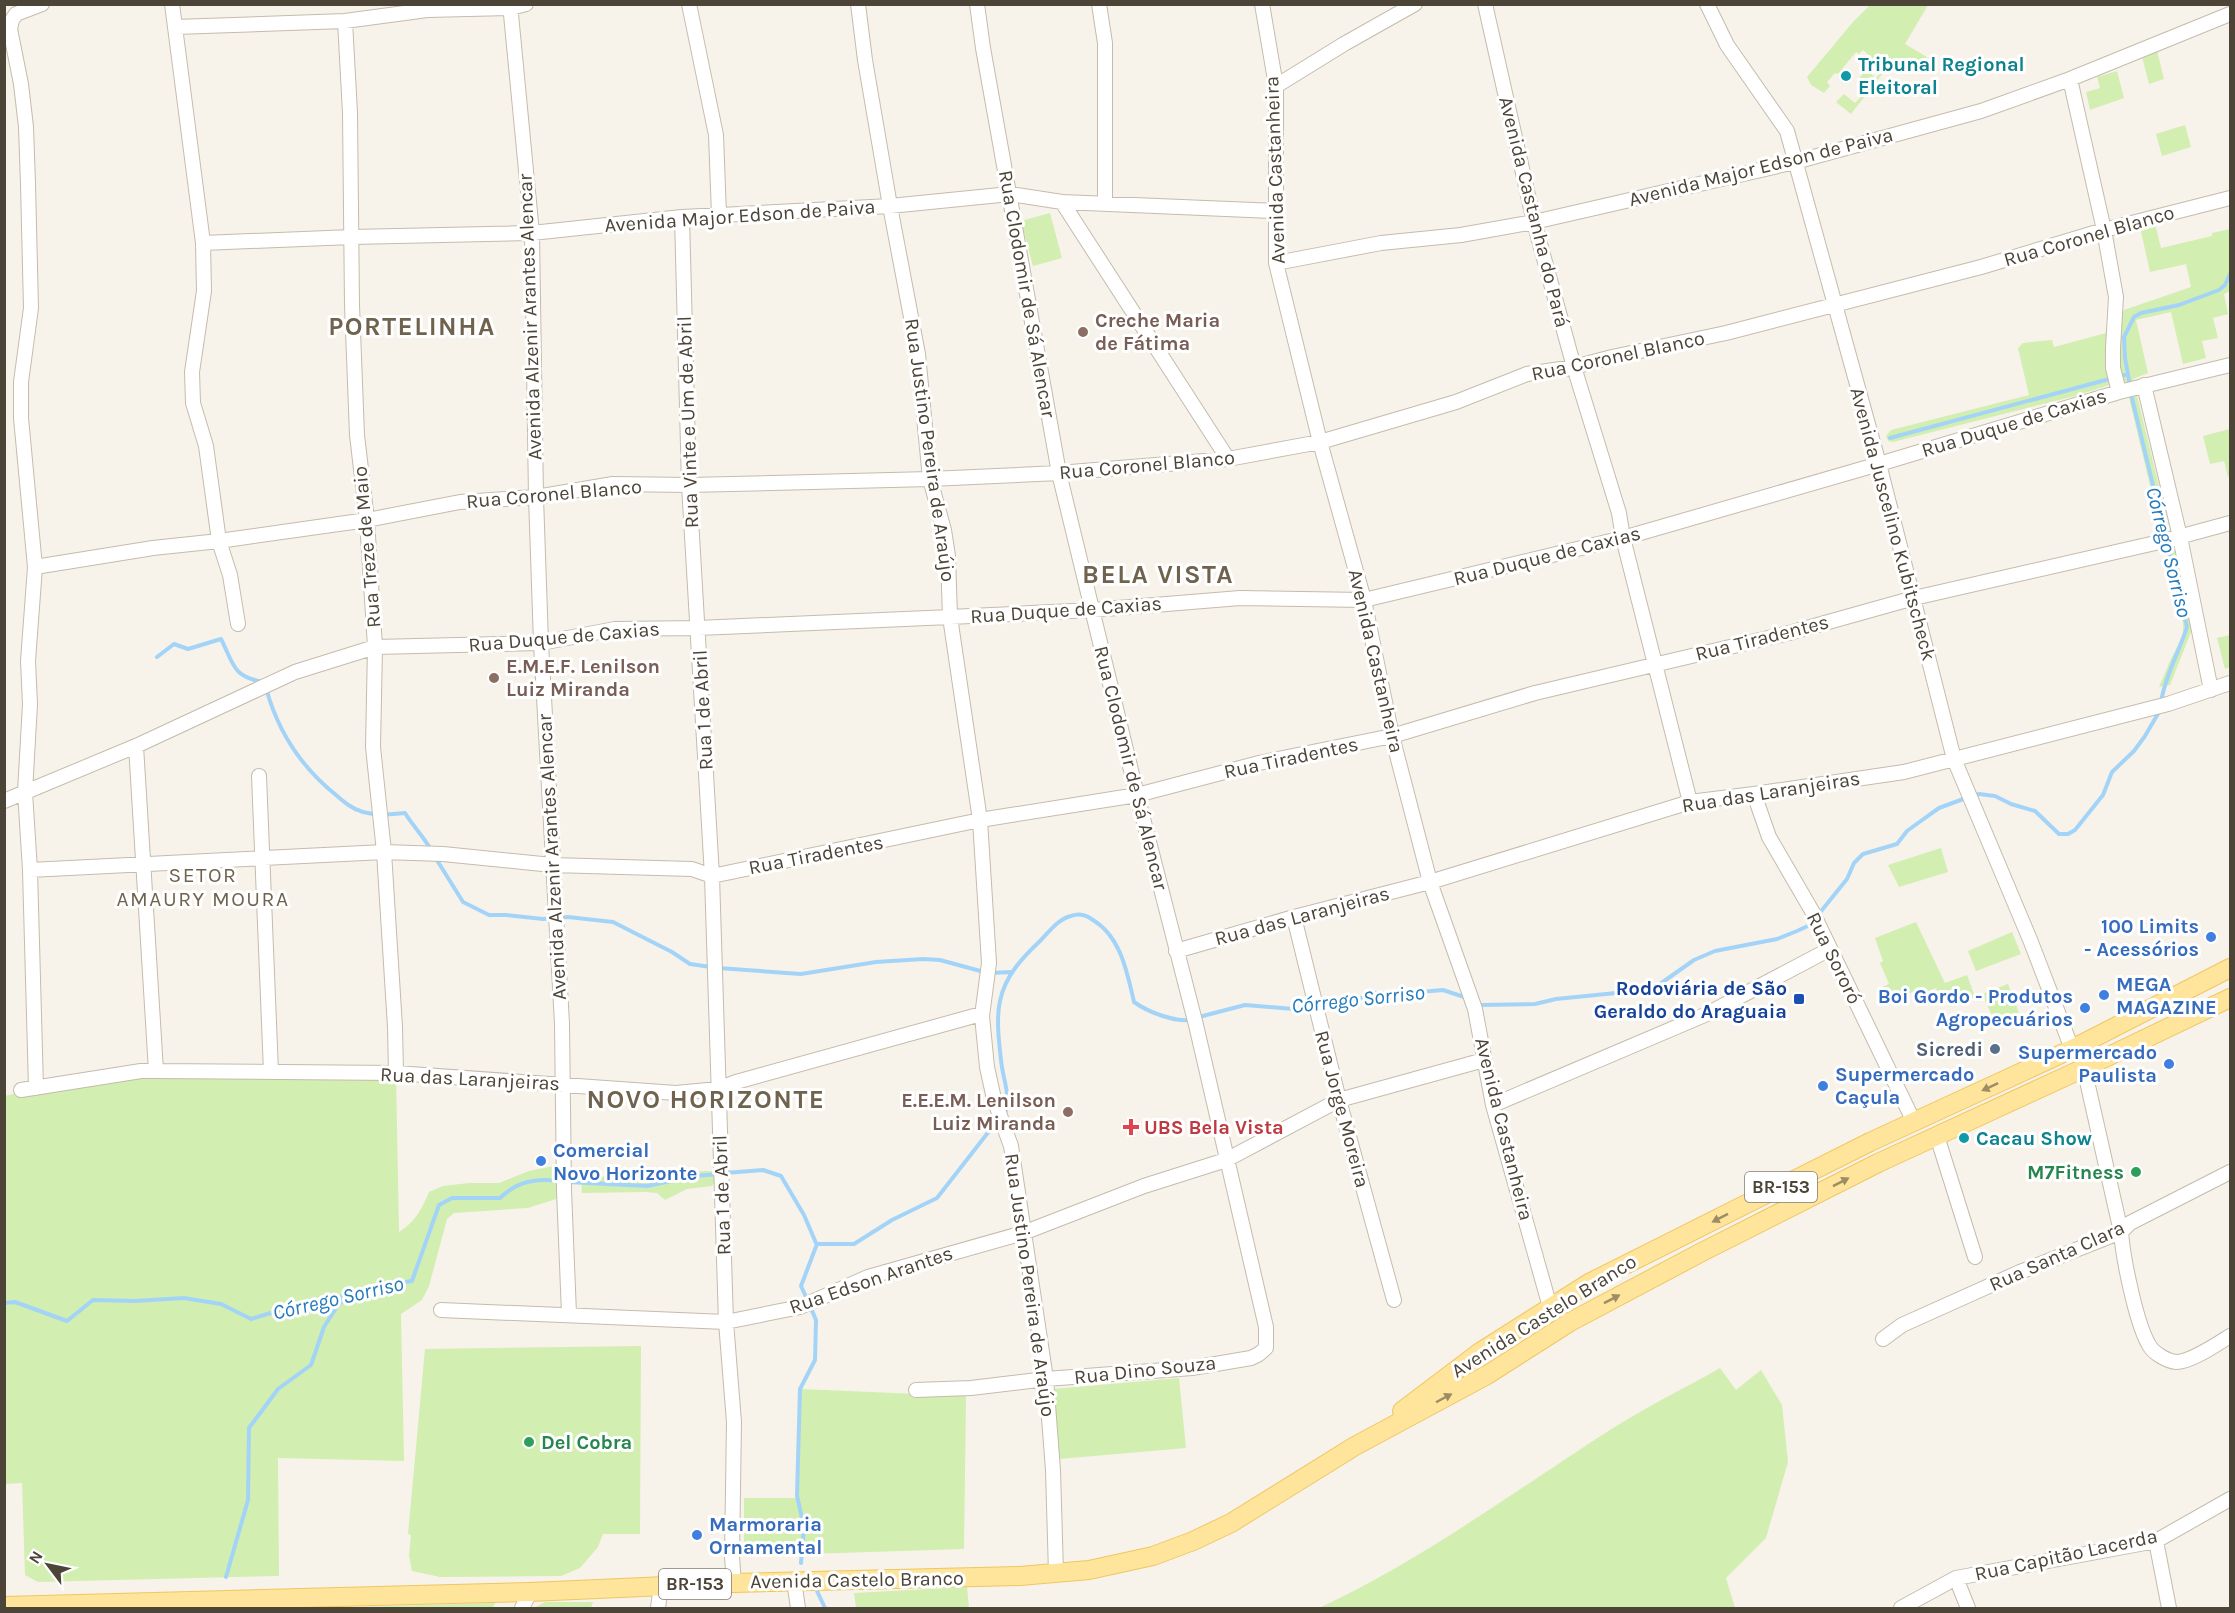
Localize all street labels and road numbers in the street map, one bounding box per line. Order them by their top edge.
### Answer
street label: Avenida Castanheira [1260,76,1290,264]
street label: Avenida Castanha do Pará [1494,94,1574,330]
street label: Avenida Major Edson de Paiva [1627,123,1895,211]
street label: Rua Clodomir de Sá Alencar [994,168,1060,420]
street label: Avenida Alzenir Arantes Alencar [513,173,546,461]
street label: Avenida Major Edson de Paiva [604,195,876,237]
street label: Rua Coronel Blanco [2001,201,2177,271]
street label: Rua Vinte e Um de Abril [673,315,703,529]
street label: Rua Justino Pereira de Araújo [900,317,960,583]
street label: Rua Coronel Blanco [1529,326,1707,386]
street label: Rua Duque de Caxias [1919,384,2109,462]
street label: Avenida Juscelino Kubitscheck [1845,385,1941,663]
street label: Rua Coronel Blanco [1058,446,1236,484]
street label: Rua Treze de Maio [348,465,386,629]
street label: Rua Coronel Blanco [465,475,643,513]
street label: Rua Duque de Caxias [1451,522,1643,590]
street label: Avenida Castanheira [1344,567,1408,755]
street label: Rua Duque de Caxias [969,592,1163,628]
street label: Rua Tiradentes [1693,610,1831,666]
street label: Rua Duque de Caxias [467,617,661,657]
street label: Rua Clodomir de Sá Alencar [1089,643,1173,893]
street label: Rua 1 de Abril [688,649,718,771]
street label: Avenida Alzenir Arantes Alencar [533,712,571,1001]
street label: Rua Tiradentes [1222,733,1360,783]
street label: Rua das Laranjeiras [1680,767,1862,817]
street label: Rua Tiradentes [747,831,885,879]
street label: Rua das Laranjeiras [1212,882,1392,950]
street label: Rua Sororó [1802,908,1866,1008]
street label: Rua Jorge Moreira [1310,1028,1374,1190]
street label: Avenida Castanheira [1470,1035,1538,1223]
street label: Rua das Laranjeiras [379,1063,561,1095]
street label: Rua 1 de Abril [708,1134,736,1256]
street label: Rua Justino Pereira de Araújo [1000,1152,1060,1418]
road number: BR-153 [1745,1172,1817,1202]
street label: Rua Santa Clara [1986,1216,2128,1296]
street label: Rua Edson Arantes [786,1241,956,1319]
street label: Avenida Castelo Branco [1447,1250,1641,1382]
street label: Rua Dino Souza [1073,1351,1217,1389]
street label: Rua Capitão Lacerda [1972,1524,2160,1586]
street label: Avenida Castelo Branco [750,1567,964,1593]
road number: BR-153 [659,1569,731,1599]

